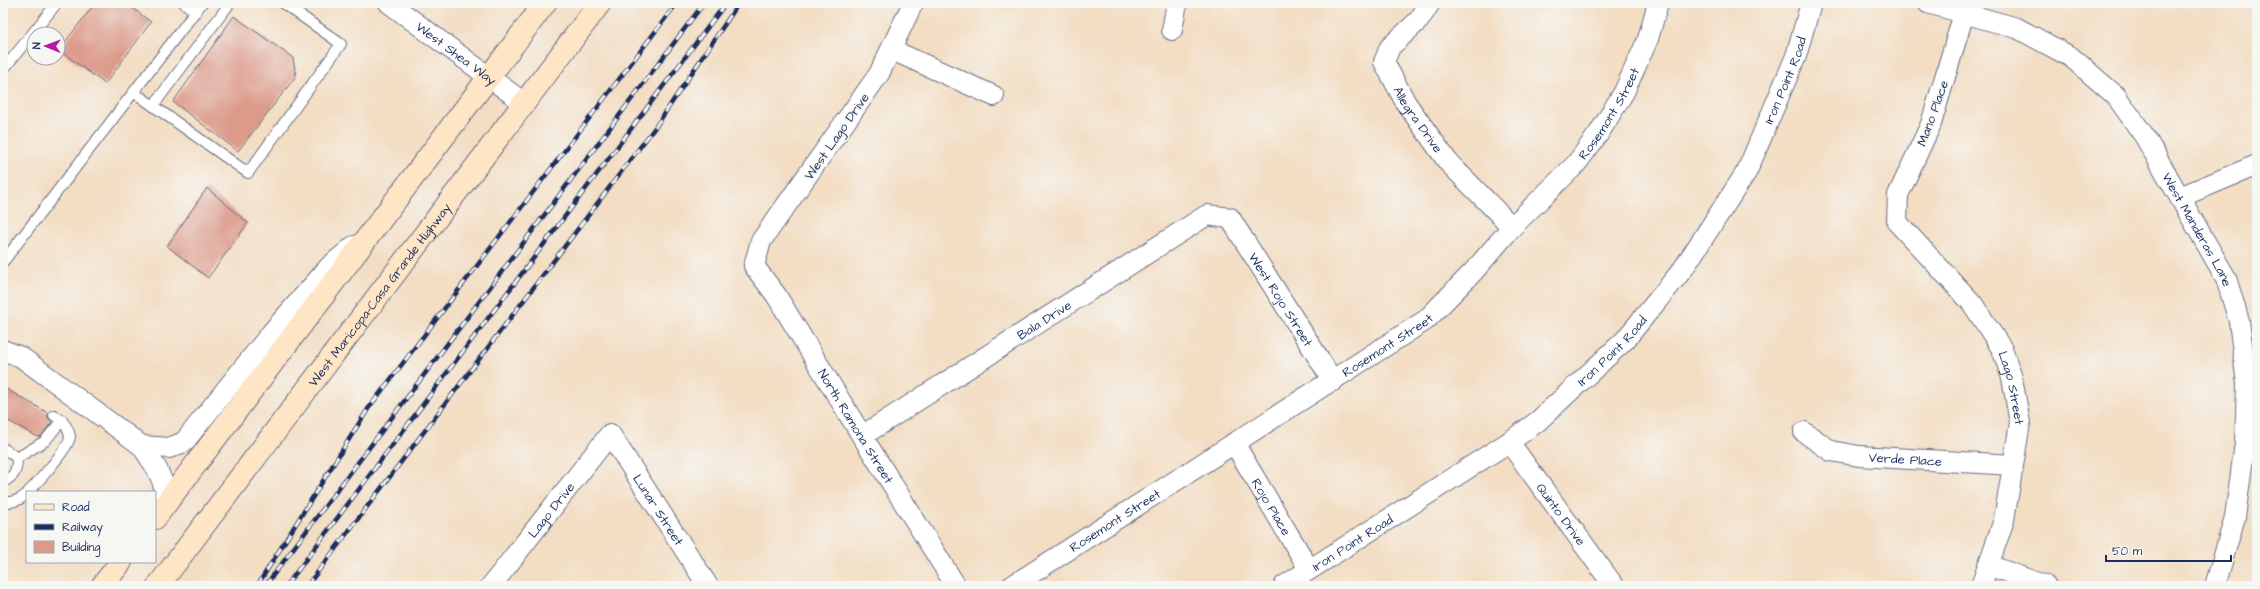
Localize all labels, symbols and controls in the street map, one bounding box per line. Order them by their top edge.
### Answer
street label: West Shea Way [412,18,500,90]
north arrow [26,26,66,66]
street label: Iron Point Road [1760,34,1811,127]
text: N [29,42,44,49]
street label: Rosemont Street [1574,64,1644,164]
street label: Mano Place [1913,78,1953,149]
street label: Allegra Drive [1389,83,1447,157]
street label: West Lago Drive [800,89,874,184]
street label: West Manderas Lane [2157,170,2236,289]
street label: West Maricopa-Casa Grande Highway [304,199,456,390]
street label: West Rojo Street [1244,249,1317,351]
street label: Bala Drive [1014,296,1075,344]
street label: Rosemont Street [1339,309,1438,382]
street label: Iron Point Road [1573,312,1652,390]
street label: Lago Street [1993,349,2028,427]
street label: North Ramona Street [813,366,898,488]
street label: Verde Place [1868,449,1943,471]
street label: Lunar Street [628,471,688,550]
street label: Rojo Place [1247,475,1295,539]
street label: Lago Drive [524,479,579,542]
street label: Quinto Drive [1532,479,1590,550]
street label: Rosemont Street [1066,485,1165,557]
legend [26,491,156,563]
text: Road [62,499,90,516]
street label: Iron Point Road [1309,510,1397,576]
text: Railway [62,519,103,537]
scale bar [2106,537,2231,563]
text: Building [62,539,100,557]
text: 50 m [2112,543,2143,560]

